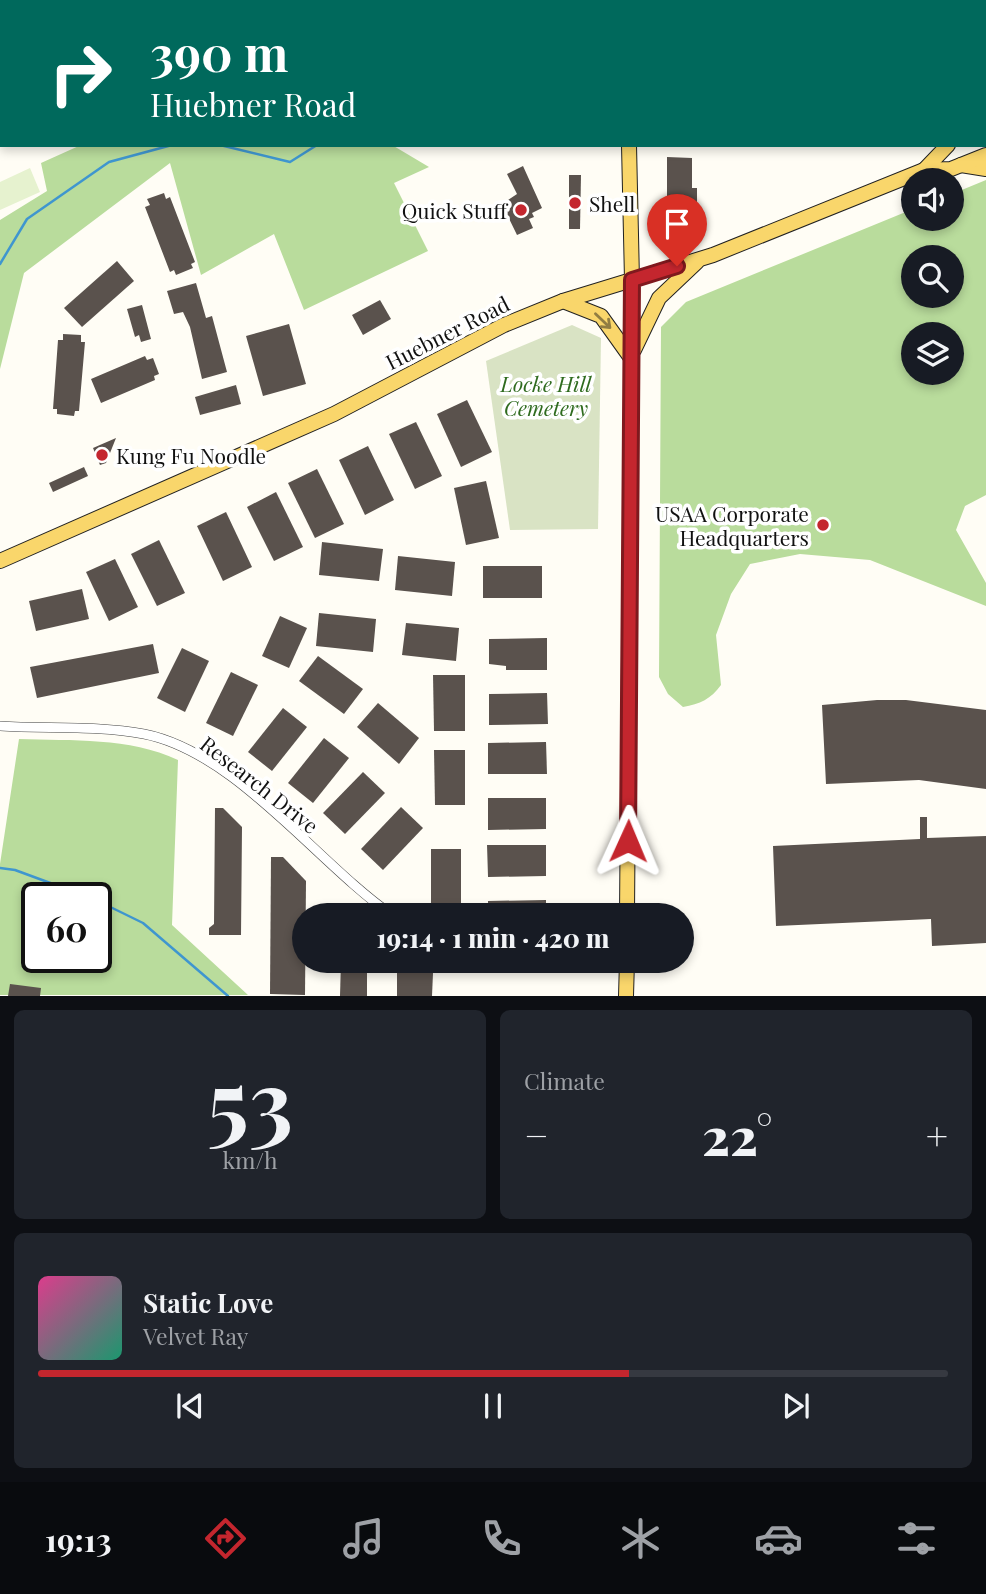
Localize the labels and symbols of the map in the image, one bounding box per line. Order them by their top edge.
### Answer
place label: Shell [589,189,635,217]
pin [647,194,707,266]
marker: Shell [567,195,583,211]
place label: Quick Stuff [402,196,509,224]
marker: Quick Stuff [513,202,529,218]
street label: Huebner Road [380,289,514,375]
one-way arrow [595,313,612,330]
park label: Locke Hill Cemetery [500,369,593,421]
place label: Kung Fu Noodle [116,441,266,469]
marker: Kung Fu Noodle [94,447,110,463]
place label: USAA Corporate Headquarters [655,499,809,551]
marker: USAA Corporate Headquarters [815,517,831,533]
street label: Research Drive [195,729,325,839]
position arrow [591,804,665,878]
speed limit sign: 60 [21,882,112,973]

